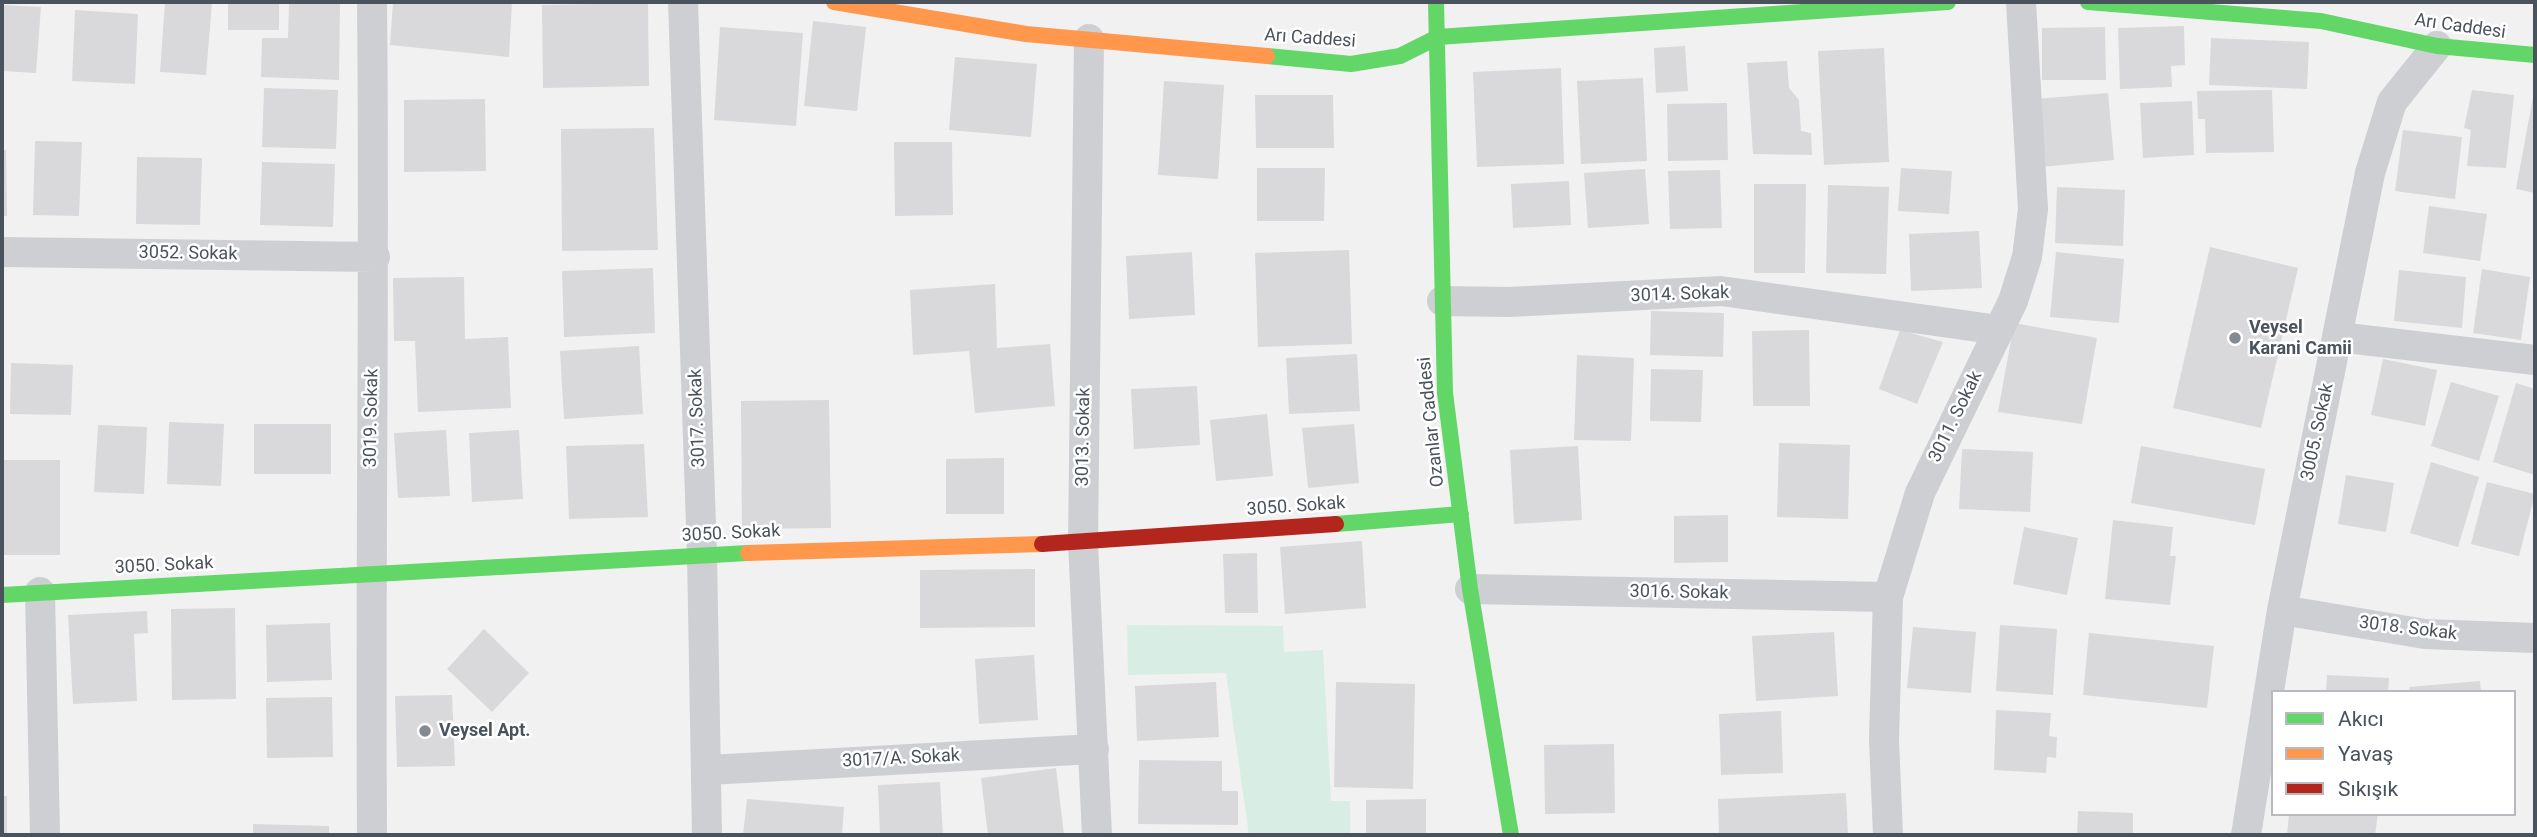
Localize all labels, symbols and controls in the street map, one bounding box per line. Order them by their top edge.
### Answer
street label: Arı Caddesi [2413,10,2507,44]
street label: Arı Caddesi [1263,25,1357,53]
street label: 3052. Sokak [138,242,238,266]
street label: 3014. Sokak [1630,282,1730,308]
place label: Veysel Karani Camii [2249,317,2352,360]
marker: Veysel Karani Camii [2227,330,2243,346]
street label: Ozanlar Caddesi [1414,356,1450,488]
street label: 3019. Sokak [360,368,384,468]
street label: 3017. Sokak [685,368,711,468]
street label: 3011. Sokak [1925,368,1987,466]
street label: 3005. Sokak [2297,381,2339,483]
street label: 3013. Sokak [1072,387,1096,487]
street label: 3050. Sokak [1246,493,1346,521]
street label: 3050. Sokak [681,521,781,547]
street label: 3050. Sokak [114,553,214,579]
street label: 3016. Sokak [1629,581,1729,605]
street label: 3018. Sokak [2358,612,2458,646]
legend [2271,690,2516,816]
text: Akıcı [2338,707,2384,731]
place label: Veysel Apt. [439,720,530,742]
marker: Veysel Apt. [417,723,433,739]
text: Yavaş [2338,742,2393,766]
street label: 3017/A. Sokak [842,745,960,773]
text: Sıkışık [2338,777,2398,801]

